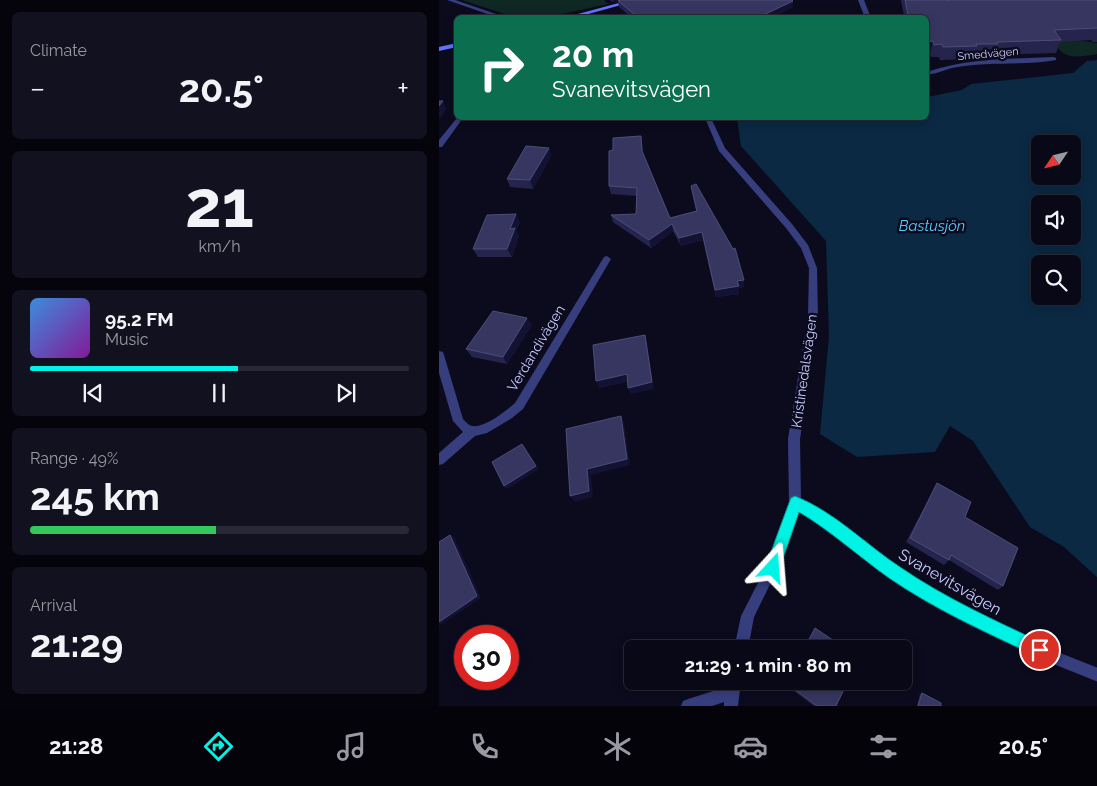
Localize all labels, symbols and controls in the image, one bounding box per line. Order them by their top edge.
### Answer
text: 20 m [552,34,634,75]
icon: right [469,35,534,100]
text: Climate [30,41,87,60]
street label: Smedvägen [957,45,1019,63]
text: 20.5° [179,66,264,111]
text: − [30,72,45,105]
text: + [397,72,409,105]
text: Svanevitsvägen [552,76,711,102]
north arrow [1031,135,1081,185]
map controls [1031,135,1081,305]
text: 21 [185,166,254,242]
button: sound [1031,195,1081,245]
water label: Bastusjön [899,217,965,235]
text: km/h [198,237,241,256]
button: search [1031,255,1081,305]
street label: Verdandivägen [504,302,568,394]
text: 95.2 FM [105,308,174,330]
street label: Kristinedalsvägen [788,313,820,429]
text: Music [105,330,149,349]
icon: previous [79,379,107,407]
icon: pause [205,379,233,407]
icon: next [332,379,360,407]
text: Range · 49% [30,449,118,468]
text: 245 km [30,474,160,519]
position arrow [746,541,798,593]
street label: Svanevitsvägen [895,545,1005,619]
text: Arrival [30,596,77,615]
text: 21:29 [30,621,123,666]
speed limit sign: 30 [454,625,519,690]
pin [1019,629,1061,671]
icon: arrive [1026,636,1054,664]
text: 21:29 · 1 min · 80 m [685,654,851,676]
icon: directions [201,729,236,764]
icon: music [334,729,369,764]
icon: phone [467,729,502,764]
icon: climate [600,729,635,764]
icon: car [733,729,768,764]
icon: filters [866,729,901,764]
text: 21:28 [49,733,103,759]
text: 20.5° [999,733,1048,759]

